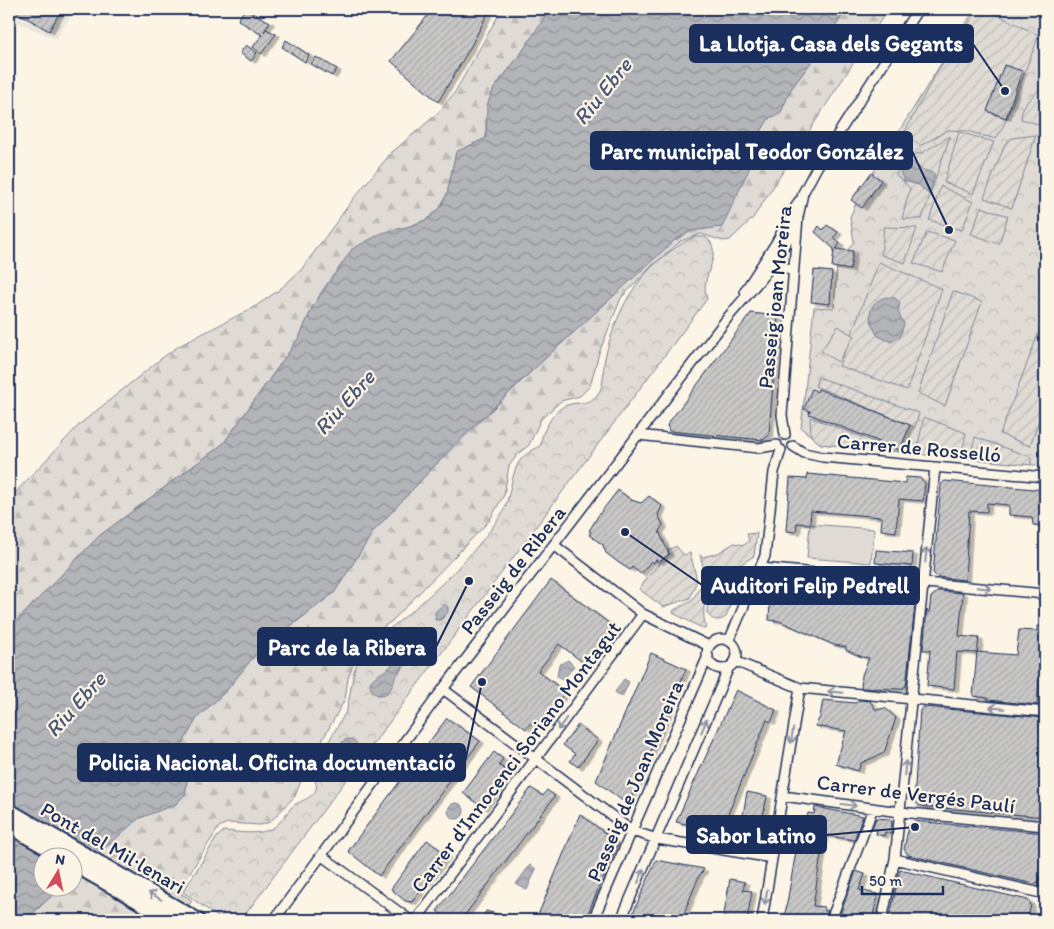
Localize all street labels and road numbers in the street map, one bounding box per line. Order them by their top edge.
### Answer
street label: Passeig joan Moreira [752,204,797,390]
street label: Carrer de Rosselló [836,428,1002,467]
street label: Passeig de Ribera [455,500,571,639]
street label: Carrer d'Innocenci Soriano Montagut [405,616,626,898]
street label: Passeig de Joan Moreira [581,676,688,885]
street label: Carrer de Vergés Paulí [816,769,1017,818]
street label: Pont del Mil·lenari [37,796,190,899]

